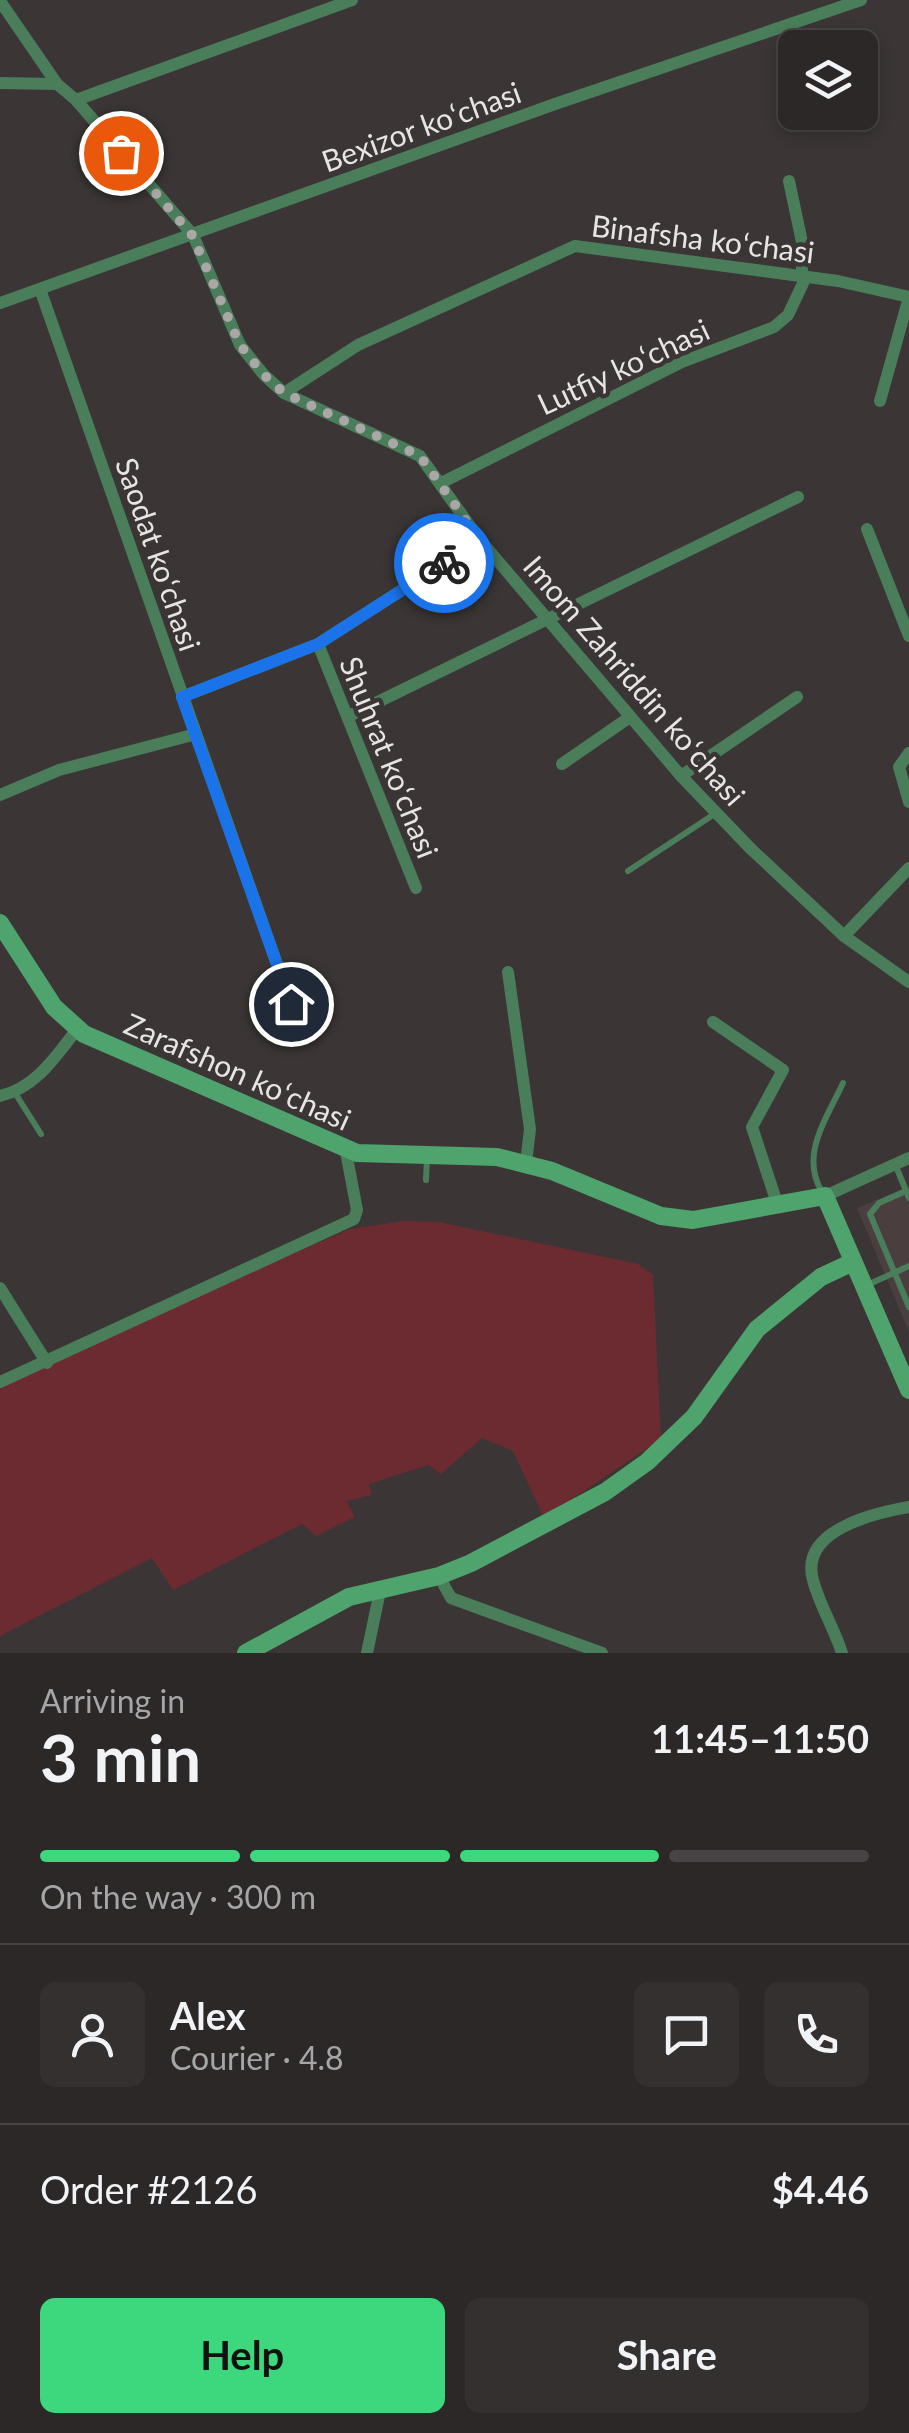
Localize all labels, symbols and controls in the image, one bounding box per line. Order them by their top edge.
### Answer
map controls [778,30,878,130]
button: layers [778,30,878,130]
street label: Bexizor koʻchasi [317,73,525,179]
pin [79,111,164,196]
icon: bag [94,126,149,181]
street label: Binafsha koʻchasi [589,206,817,270]
street label: Lutfiy koʻchasi [531,310,715,422]
street label: Saodat koʻchasi [109,453,209,655]
courier [394,513,494,613]
icon: bike [417,536,472,591]
street label: Imom Zahriddin koʻchasi [517,548,753,812]
street label: Shuhrat koʻchasi [333,651,447,863]
pin [249,962,334,1047]
icon: home [264,977,319,1032]
street label: Zarafshon koʻchasi [119,1005,357,1137]
text: Arriving in [40,1681,185,1720]
text: 11:45–11:50 [651,1715,869,1761]
text: 3 min [40,1718,201,1796]
text: On the way · 300 m [40,1877,316,1916]
button: person [40,1982,145,2087]
button: chat [634,1982,739,2087]
button: phone [764,1982,869,2087]
text: Alex [170,1992,246,2038]
text: Courier · 4.8 [170,2038,344,2077]
text: Order #2126 [40,2166,257,2212]
text: $4.46 [772,2166,869,2212]
button: Help [40,2298,445,2413]
button: Share [465,2298,869,2413]

